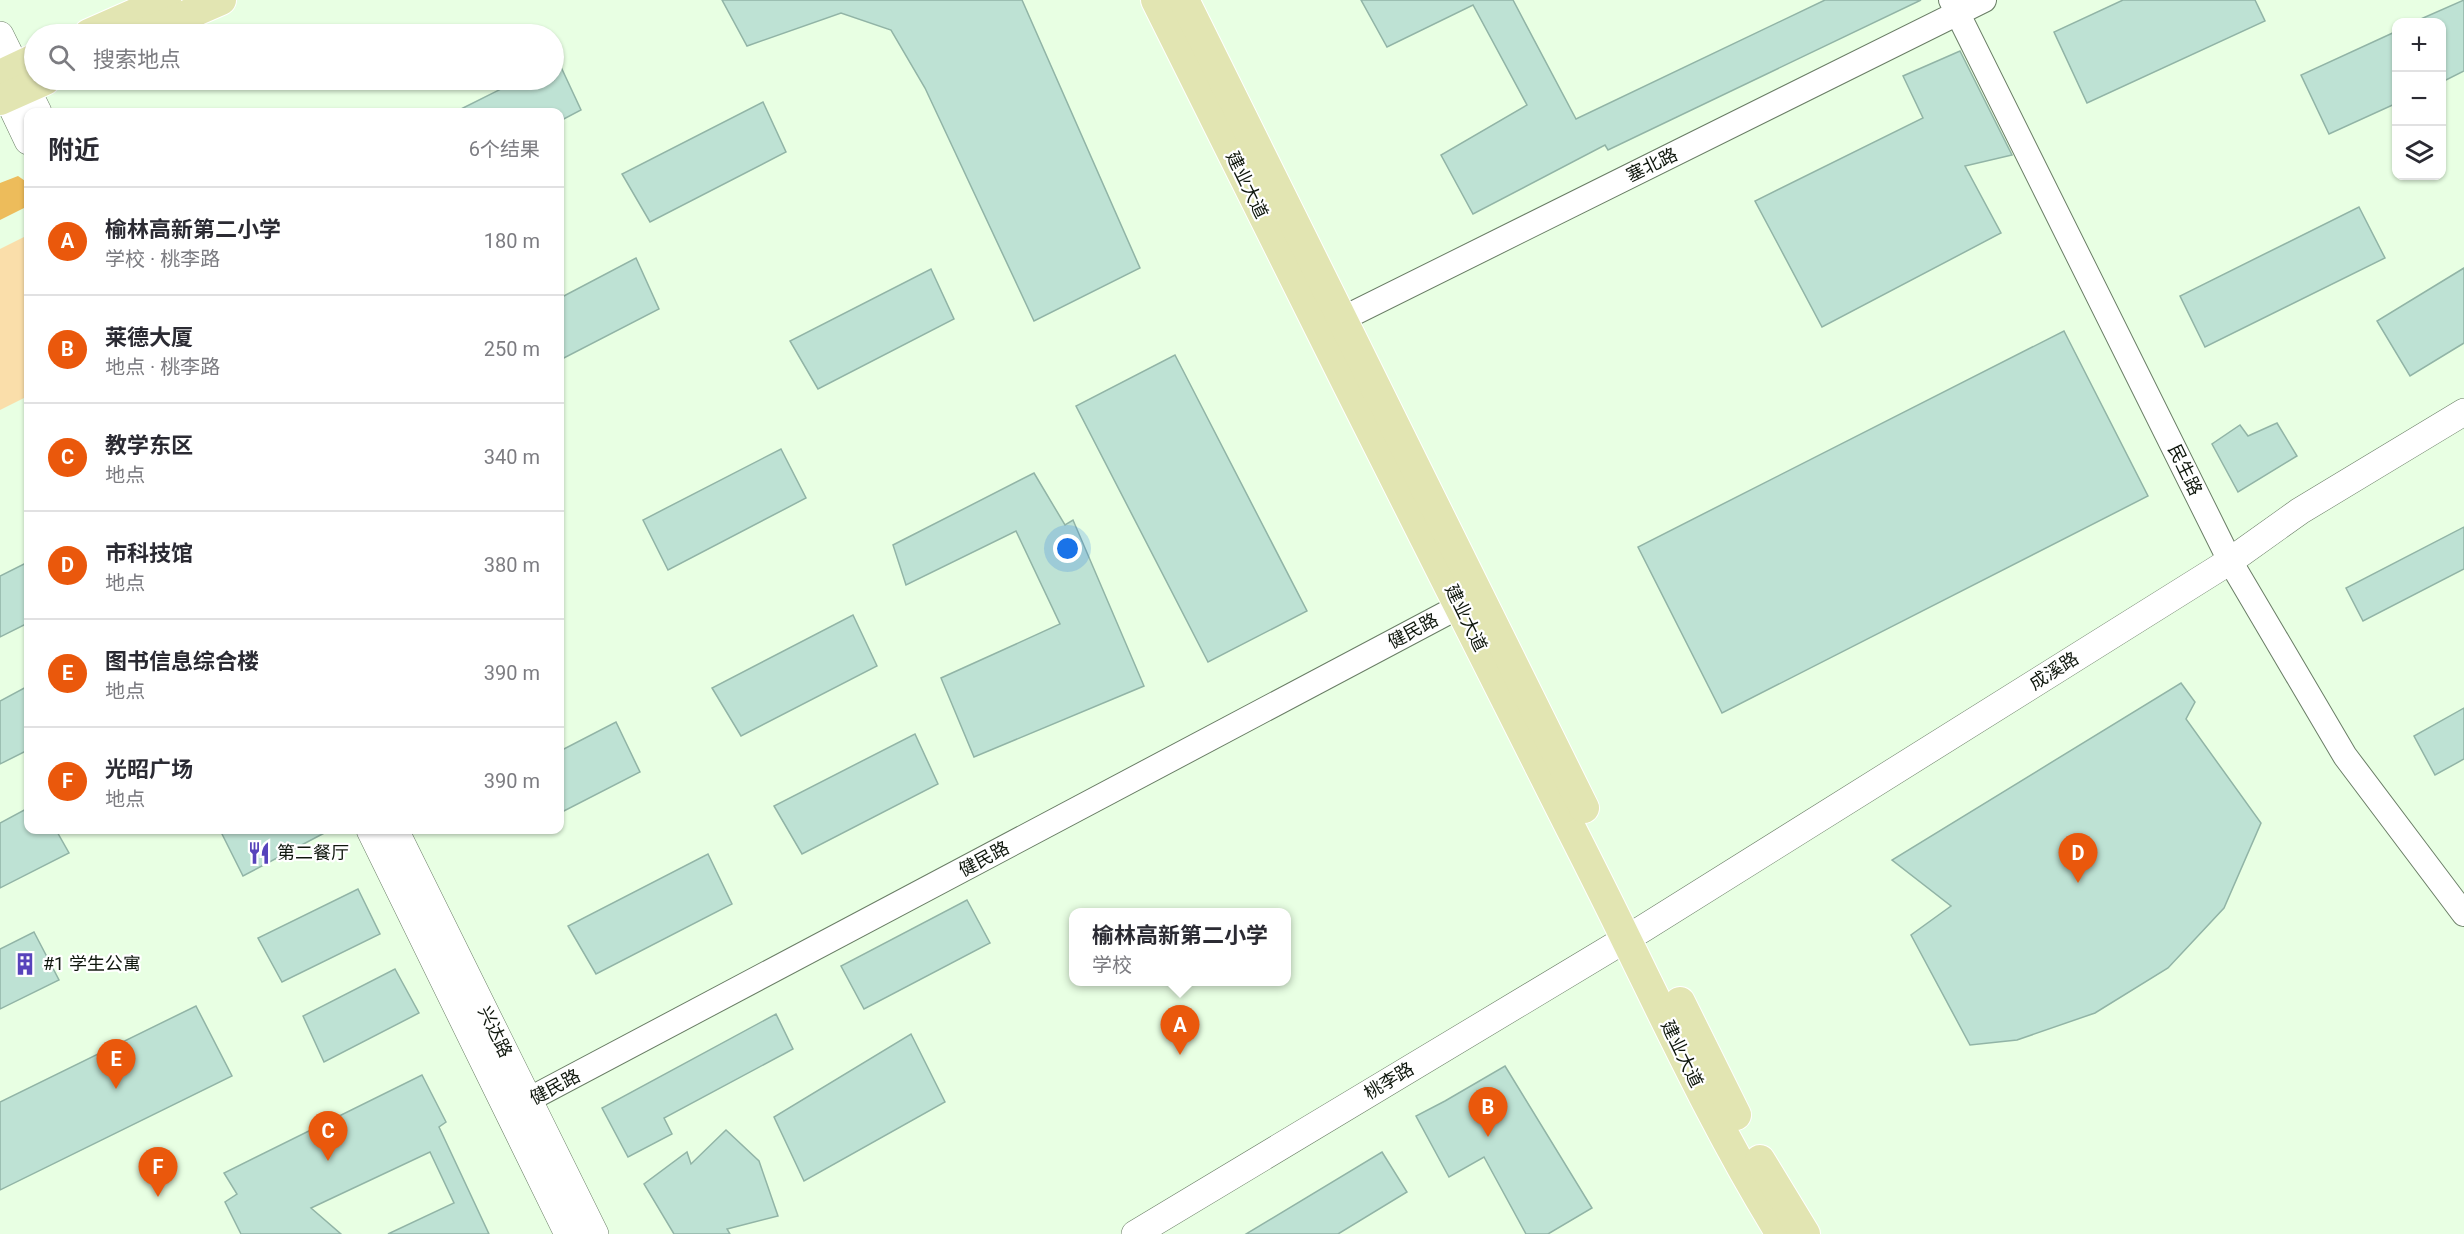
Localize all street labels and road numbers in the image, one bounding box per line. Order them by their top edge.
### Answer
street label: 塞北路 [1623,143,1681,186]
street label: 建业大道 [1222,148,1273,222]
street label: 民生路 [2164,441,2207,499]
street label: 建业大道 [1441,581,1492,655]
street label: 健民路 [1384,609,1442,653]
street label: 成溪路 [2025,647,2082,694]
street label: 健民路 [955,837,1013,881]
street label: 兴达路 [474,1003,517,1061]
street label: 建业大道 [1657,1017,1708,1091]
street label: 桃李路 [1360,1058,1417,1103]
street label: 健民路 [526,1065,584,1109]

